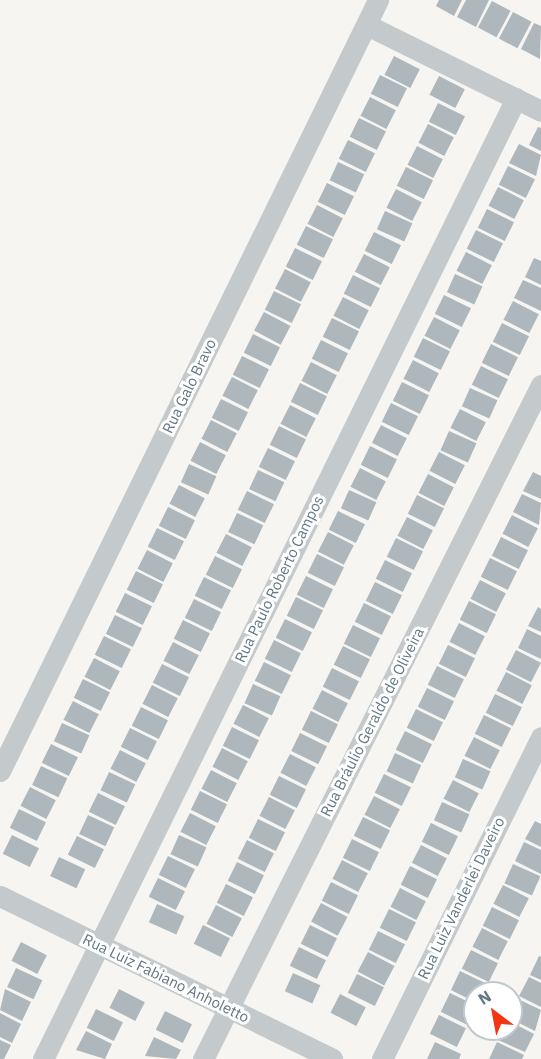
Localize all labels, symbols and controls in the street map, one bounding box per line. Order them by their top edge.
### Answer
street label: Rua Galo Bravo [158,336,220,436]
street label: Rua Paulo Roberto Campos [231,493,327,665]
street label: Rua Bráulio Geraldo de Oliveira [316,625,428,819]
street label: Rua Luiz Vanderlei Daveiro [414,814,508,982]
street label: Rua Luiz Fabiano Anholetto [80,930,252,1026]
north arrow [463,981,523,1041]
text: N [474,986,495,1009]

